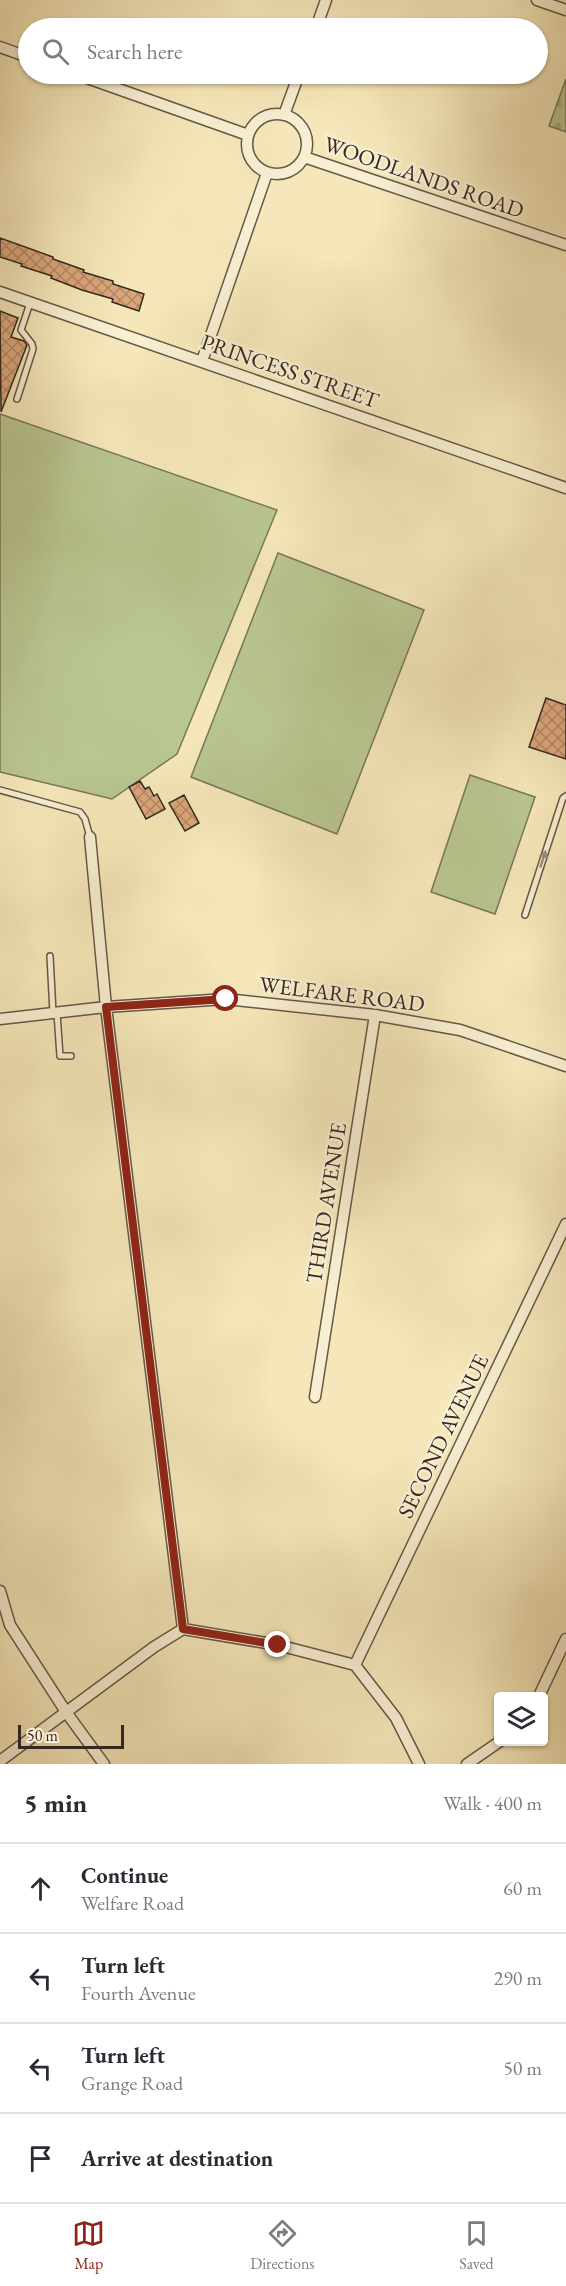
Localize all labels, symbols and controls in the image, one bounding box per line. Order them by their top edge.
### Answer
search box [18,18,548,84]
icon: search [39,35,72,68]
text: Search here [87,37,182,66]
street label: WOODLANDS ROAD [320,129,528,225]
street label: PRINCESS STREET [197,327,383,415]
one-way arrow [539,850,549,868]
street label: WELFARE ROAD [258,969,426,1019]
route start [212,985,238,1011]
street label: THIRD AVENUE [299,1121,353,1285]
street label: SECOND AVENUE [391,1349,495,1523]
route end [264,1631,290,1657]
map controls [494,1692,548,1746]
button: layers [494,1692,548,1746]
scale bar [18,1722,124,1750]
text: 50 m [27,1725,58,1746]
text: 5 min [24,1786,87,1820]
text: Walk · 400 m [443,1790,542,1816]
text: Continue [81,1861,168,1890]
icon: ahead [24,1872,57,1905]
text: 60 m [503,1875,542,1901]
text: Welfare Road [81,1890,184,1916]
text: Turn left [81,1951,165,1980]
icon: left [24,1962,57,1995]
text: 290 m [494,1965,542,1991]
text: Fourth Avenue [81,1980,196,2006]
text: Turn left [81,2041,165,2070]
icon: left [24,2052,57,2085]
text: 50 m [503,2055,542,2081]
text: Grange Road [81,2070,183,2096]
icon: arrive [24,2142,57,2175]
text: Arrive at destination [81,2144,273,2173]
tab: Map [72,2217,105,2274]
tab: Directions [250,2217,315,2274]
tab: Saved [459,2217,494,2274]

